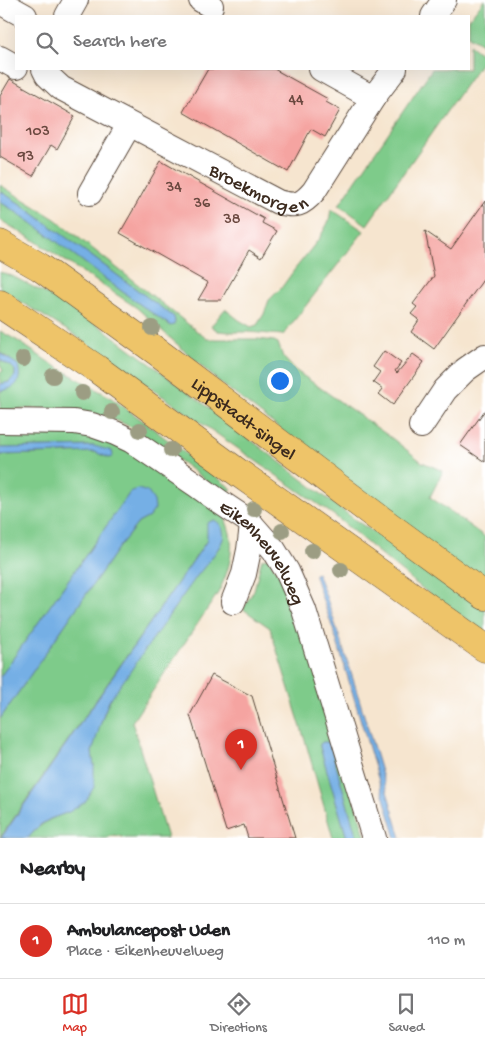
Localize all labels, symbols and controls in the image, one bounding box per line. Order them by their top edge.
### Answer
search box [15,15,470,70]
icon: search [33,29,61,57]
text: Search here [73,31,167,54]
house number: 44 [288,92,304,111]
house number: 103 [25,123,50,142]
house number: 93 [17,148,34,167]
street label: Broekmorgen [204,160,313,220]
house number: 34 [165,179,182,198]
house number: 36 [193,195,211,214]
house number: 38 [222,211,241,230]
your location [267,368,293,394]
street label: Lippstadt-singel [186,373,299,467]
street label: Eikenheuvelweg [214,497,308,609]
pin: 1 [225,729,257,770]
text: Nearby [20,858,85,883]
text: Ambulancepost Uden [67,920,230,943]
text: 1 [33,932,39,951]
text: 110 m [428,932,465,951]
text: Place · Eikenheuvelweg [67,943,224,962]
tab: Map [61,990,89,1037]
tab: Directions [210,990,267,1037]
tab: Saved [388,990,424,1037]

